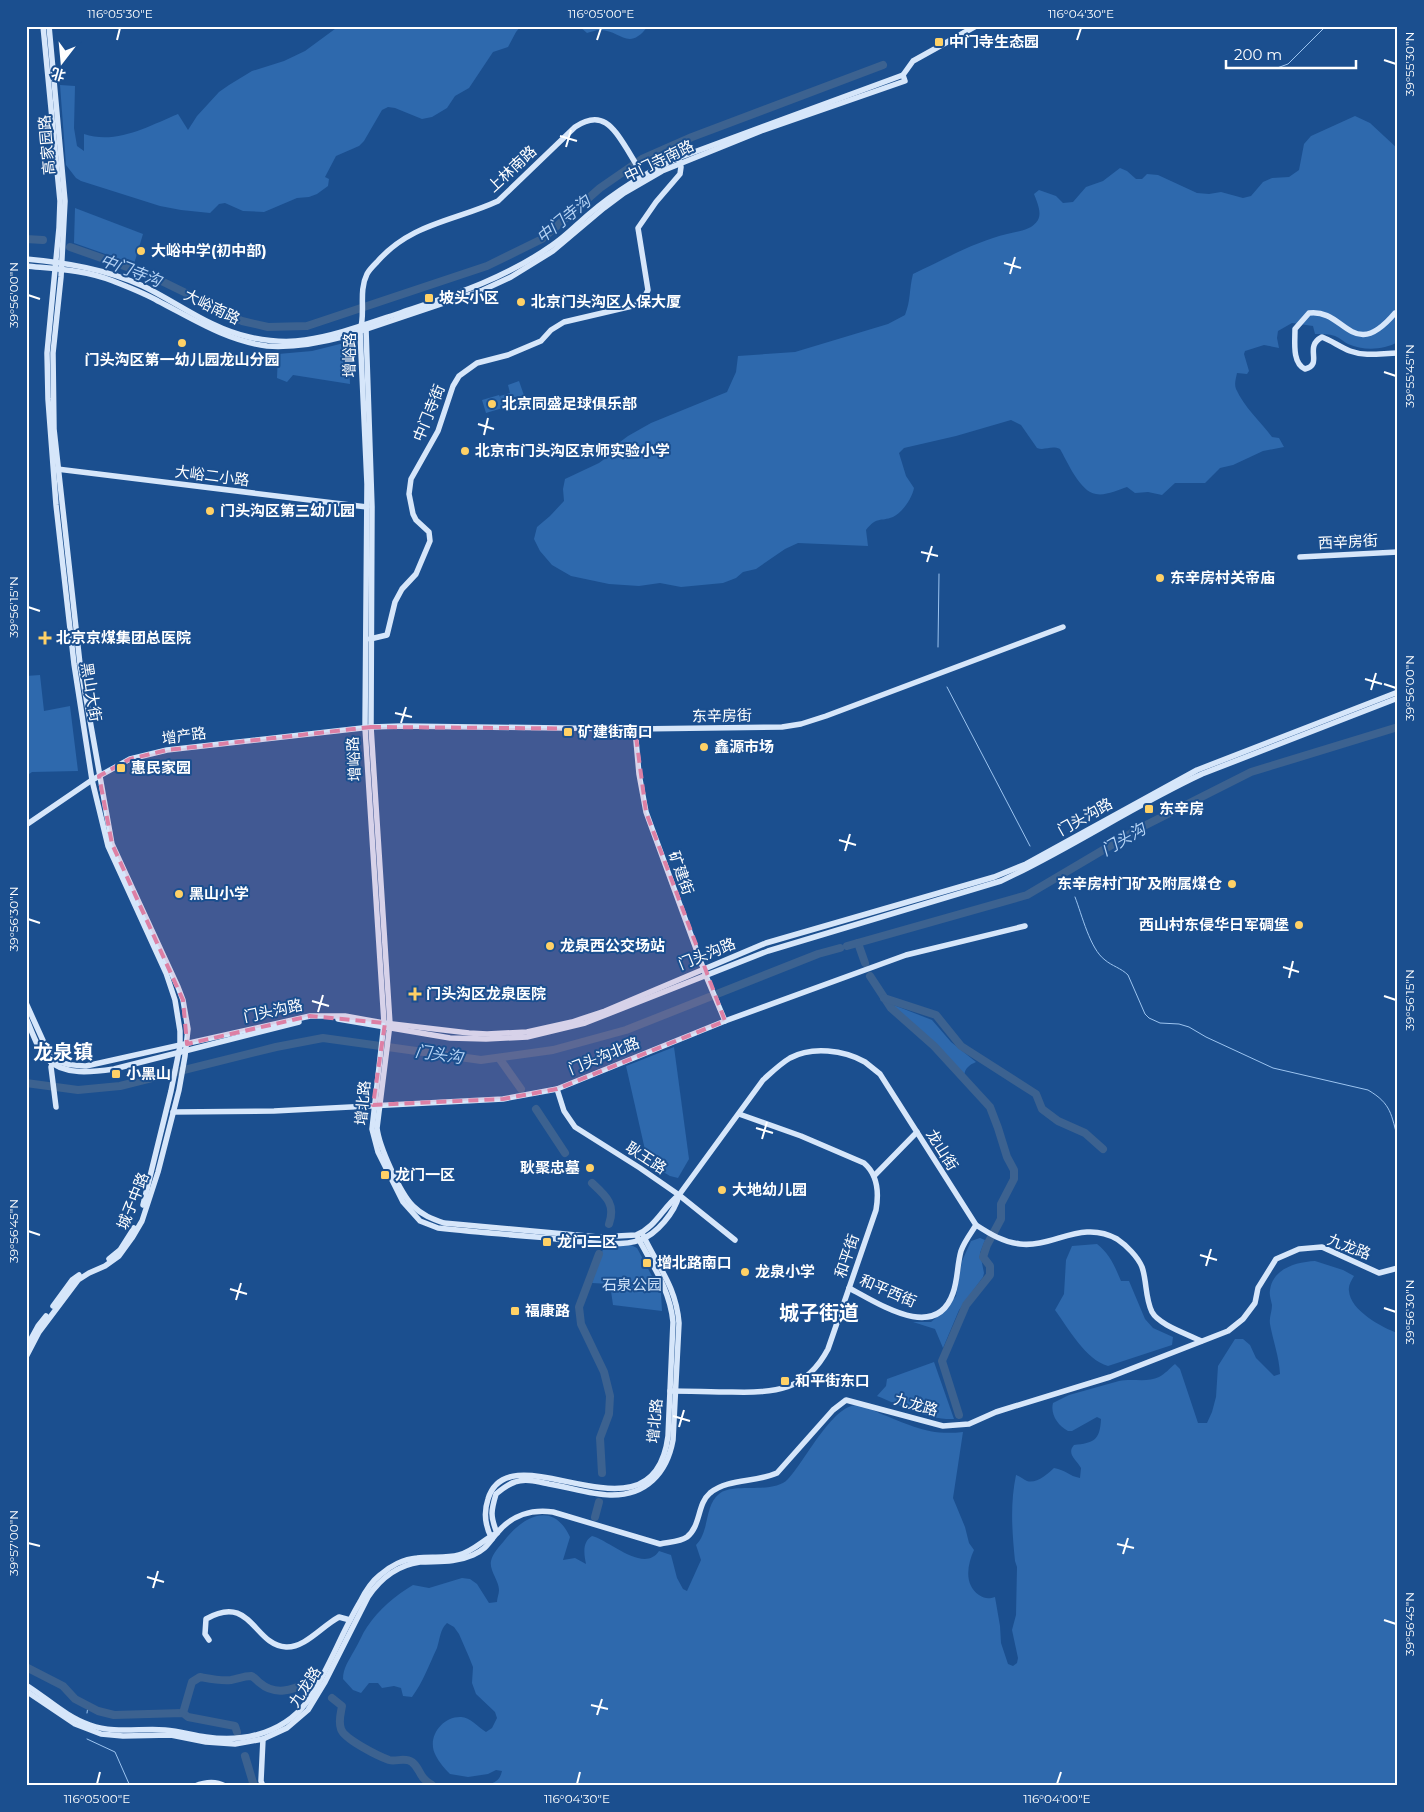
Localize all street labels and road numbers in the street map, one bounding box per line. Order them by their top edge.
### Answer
street label: 高家园路 [34,114,59,176]
street label: 中门寺南路 [621,136,697,186]
street label: 上林南路 [483,141,540,196]
street label: 大峪南路 [181,285,243,328]
street label: 增峪路 [340,332,359,378]
street label: 中门寺街 [408,381,449,444]
street label: 大峪二小路 [174,462,250,490]
street label: 西辛房街 [1318,530,1378,553]
street label: 黑山大街 [77,661,106,723]
street label: 东辛房街 [692,705,752,726]
street label: 增产路 [160,723,208,748]
street label: 增峪路 [343,736,364,782]
street label: 门头沟路 [1054,794,1116,839]
street label: 矿建街 [665,848,698,897]
street label: 门头沟路 [675,933,738,974]
street label: 门头沟路 [242,995,304,1026]
street label: 门头沟北路 [565,1033,642,1078]
street label: 增北路 [351,1080,374,1126]
street label: 龙山街 [922,1126,962,1174]
street label: 耿王路 [622,1137,670,1178]
street label: 城子中路 [112,1169,153,1232]
street label: 九龙路 [1325,1230,1374,1263]
street label: 和平街 [830,1231,863,1280]
street label: 和平西街 [857,1270,920,1311]
street label: 九龙路 [892,1389,940,1420]
street label: 增北路 [643,1398,666,1444]
street label: 九龙路 [284,1663,325,1711]

